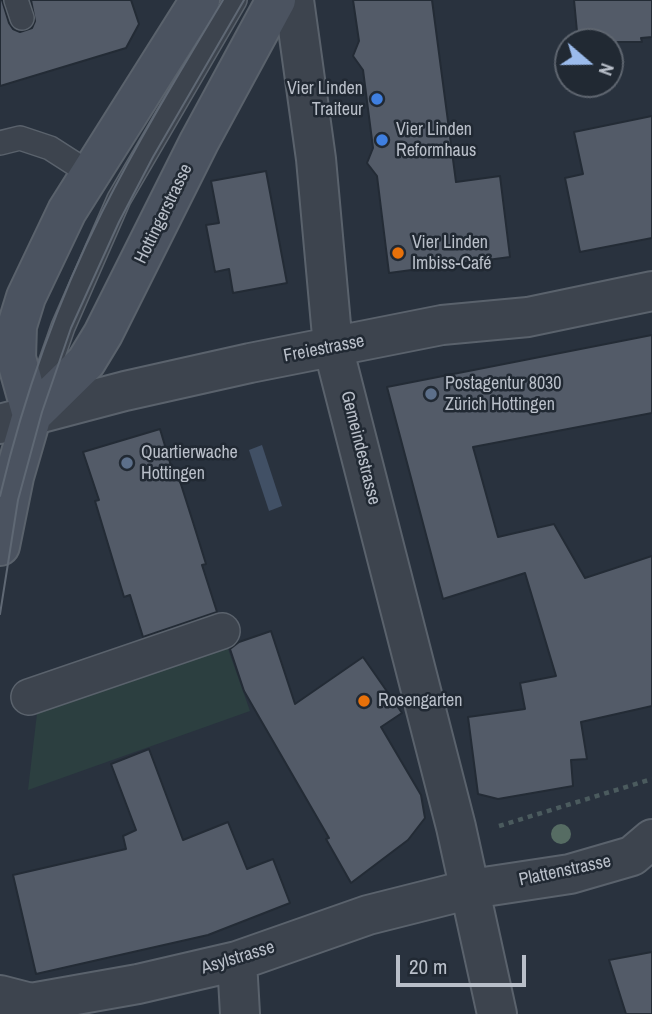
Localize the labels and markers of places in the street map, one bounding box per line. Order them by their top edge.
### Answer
place label: Vier Linden Traiteur [287,78,363,120]
marker: Vier Linden Traiteur [369,91,385,107]
place label: Vier Linden Reformhaus [396,119,476,162]
marker: Vier Linden Reformhaus [374,132,390,148]
place label: Vier Linden Imbiss-Café [412,232,492,274]
marker: Vier Linden Imbiss-Café [390,245,406,261]
place label: Postagentur 8030 Zürich Hottingen [445,373,562,416]
marker: Postagentur 8030 Zürich Hottingen [423,386,439,402]
place label: Quartierwache Hottingen [141,442,238,484]
marker: Quartierwache Hottingen [119,455,135,471]
place label: Rosengarten [378,690,463,712]
marker: Rosengarten [356,693,372,709]

